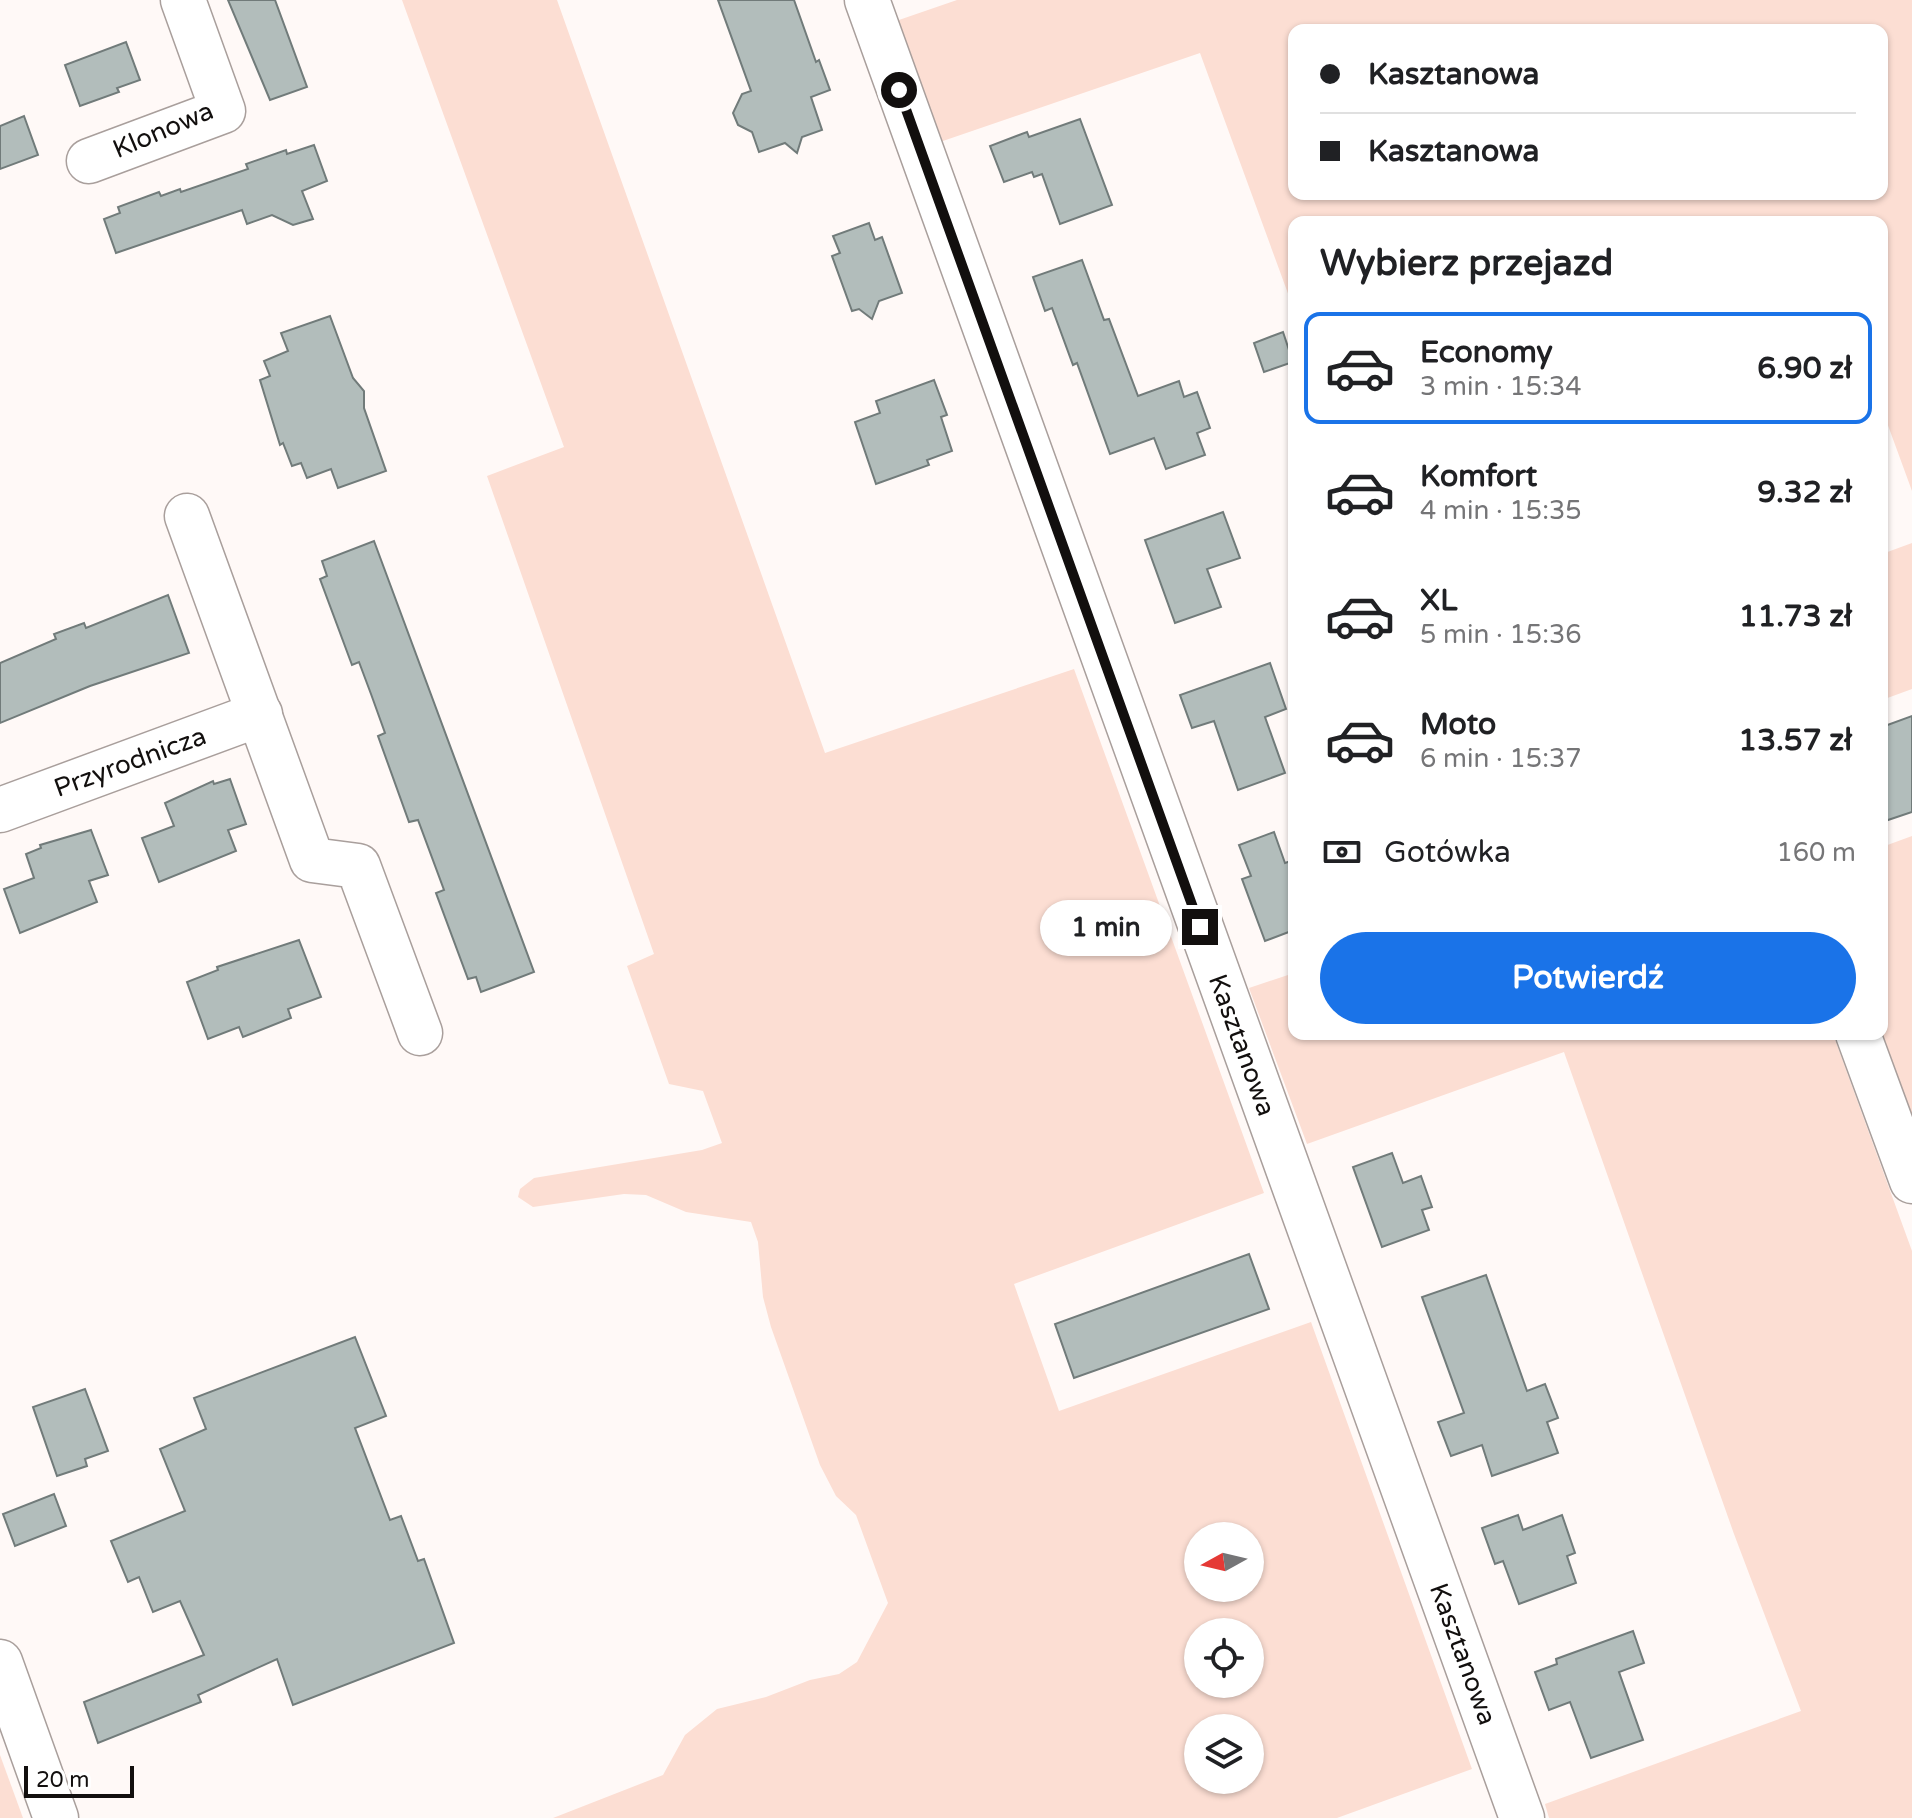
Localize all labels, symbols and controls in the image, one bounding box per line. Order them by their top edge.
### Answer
text: Kasztanowa [1368,56,1539,93]
route start [881,72,917,108]
street label: Klonowa [108,95,218,165]
text: Kasztanowa [1368,133,1539,170]
text: Wybierz przejazd [1320,242,1613,285]
icon: car [1324,332,1396,404]
text: Economy [1420,334,1553,371]
text: 6.90 zł [1757,350,1852,387]
text: 3 min · 15:34 [1420,371,1582,402]
icon: car [1324,456,1396,528]
text: Komfort [1420,458,1537,495]
text: 9.32 zł [1757,474,1852,511]
text: 4 min · 15:35 [1420,495,1582,526]
icon: car [1324,580,1396,652]
text: XL [1420,582,1457,619]
text: 11.73 zł [1739,598,1852,635]
text: 5 min · 15:36 [1420,619,1582,650]
icon: car [1324,704,1396,776]
text: Moto [1420,706,1496,743]
street label: Przyrodnicza [50,720,210,804]
text: 13.57 zł [1738,722,1852,759]
text: 6 min · 15:37 [1420,743,1582,774]
icon: cash [1320,830,1364,874]
text: Gotówka [1384,834,1511,871]
text: 160 m [1776,837,1856,868]
callout: 1 min [1040,899,1172,955]
route end [1182,909,1218,945]
text: 1 min [1071,912,1141,943]
button: Potwierdź [1320,932,1856,1024]
street label: Kasztanowa [1202,970,1282,1120]
north arrow [1184,1522,1264,1602]
map controls [1184,1522,1264,1794]
street label: Kasztanowa [1423,1579,1503,1729]
button: locate [1184,1618,1264,1698]
button: layers [1184,1714,1264,1794]
scale bar [24,1762,134,1798]
text: 20 m [36,1767,90,1793]

